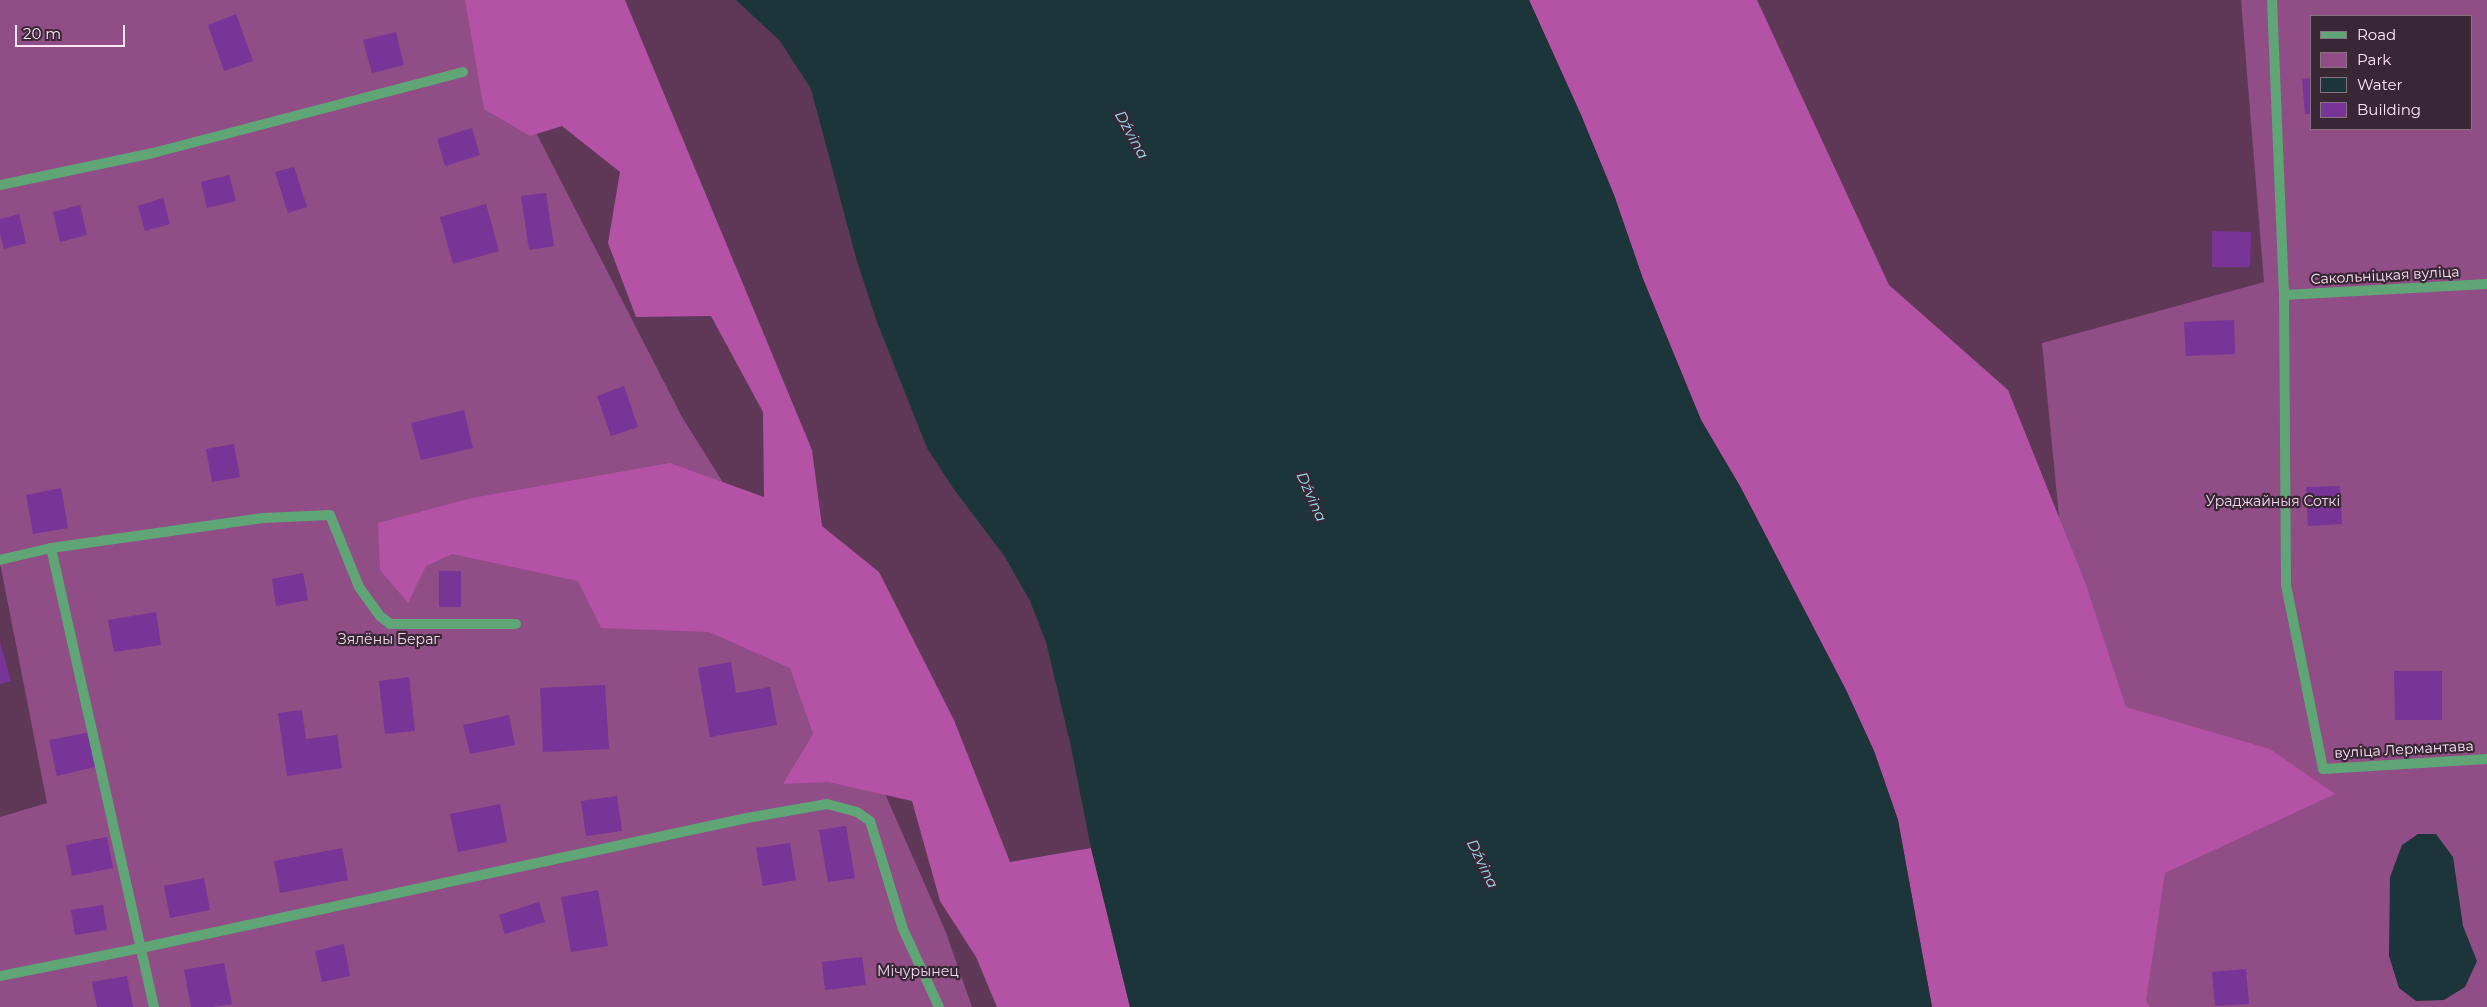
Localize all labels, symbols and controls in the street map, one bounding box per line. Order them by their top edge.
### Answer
scale bar [18,15,128,47]
legend [2310,15,2472,130]
text: 20 m [23,24,61,43]
text: Road [2357,25,2396,44]
text: Park [2357,50,2391,69]
text: Water [2357,75,2403,94]
text: Building [2357,100,2421,119]
water label: Dźvina [1110,108,1152,162]
street label: Сакольніцкая вуліца [2310,264,2460,288]
water label: Dźvina [1292,469,1330,525]
park label: Ураджайныя Соткі [2206,494,2340,510]
park label: Зялёны Бераг [338,632,440,648]
street label: вуліца Лермантава [2334,738,2474,762]
water label: Dźvina [1462,837,1502,891]
park label: Мічурынец [877,964,959,980]

